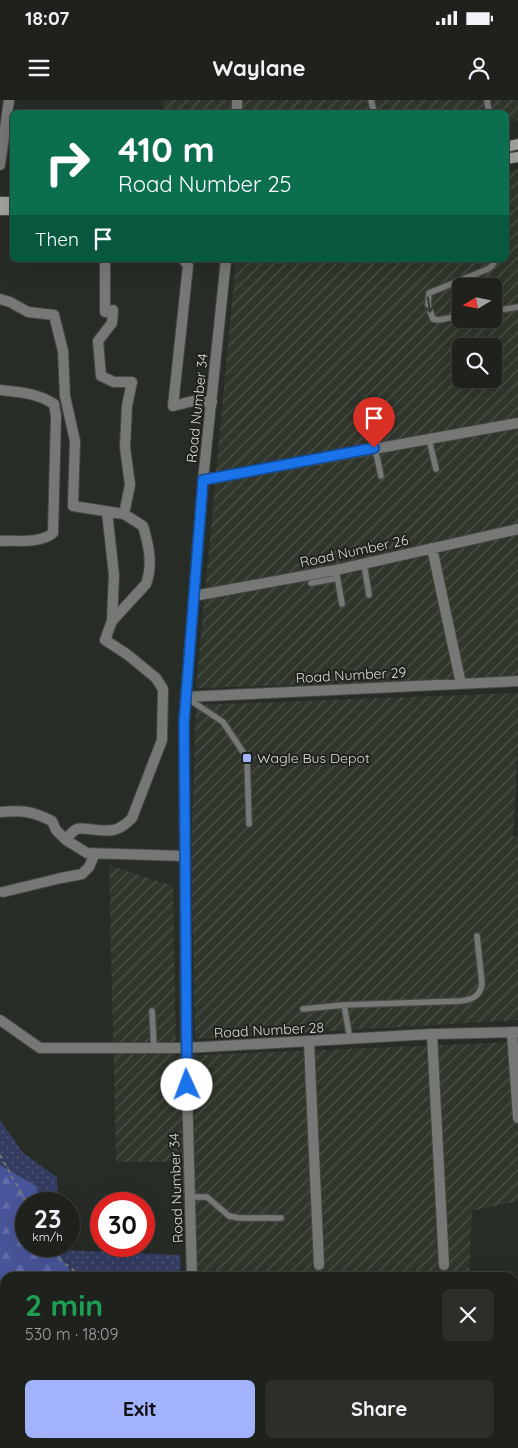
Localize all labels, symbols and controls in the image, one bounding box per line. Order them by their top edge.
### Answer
text: 18:07 [25,6,69,30]
icon: menu [25,54,53,82]
text: Waylane [212,54,306,82]
icon: person [465,54,493,82]
text: 410 m [118,127,215,171]
icon: right [35,130,100,195]
text: Road Number 25 [118,170,292,198]
icon: arrive [89,225,117,253]
text: Then [35,227,79,251]
north arrow [452,278,502,328]
map controls [452,278,502,388]
one-way arrow [425,297,435,313]
button: search [452,338,502,388]
street label: Road Number 34 [182,352,212,464]
pin [353,397,395,448]
icon: arrive [360,404,388,432]
street label: Road Number 26 [298,531,410,571]
street label: Road Number 29 [295,663,407,687]
place label: Wagle Bus Depot [257,749,370,767]
marker: Wagle Bus Depot [241,752,253,764]
street label: Road Number 28 [213,1018,325,1042]
position arrow [160,1058,212,1110]
street label: Road Number 34 [165,1133,187,1243]
speed limit sign: 30 [90,1192,155,1257]
text: 23 [34,1203,61,1234]
text: km/h [32,1229,63,1244]
text: 2 min [25,1286,103,1324]
button: close [442,1289,494,1341]
text: 530 m · 18:09 [25,1324,118,1344]
button: Exit [25,1380,255,1438]
button: Share [265,1380,494,1438]

